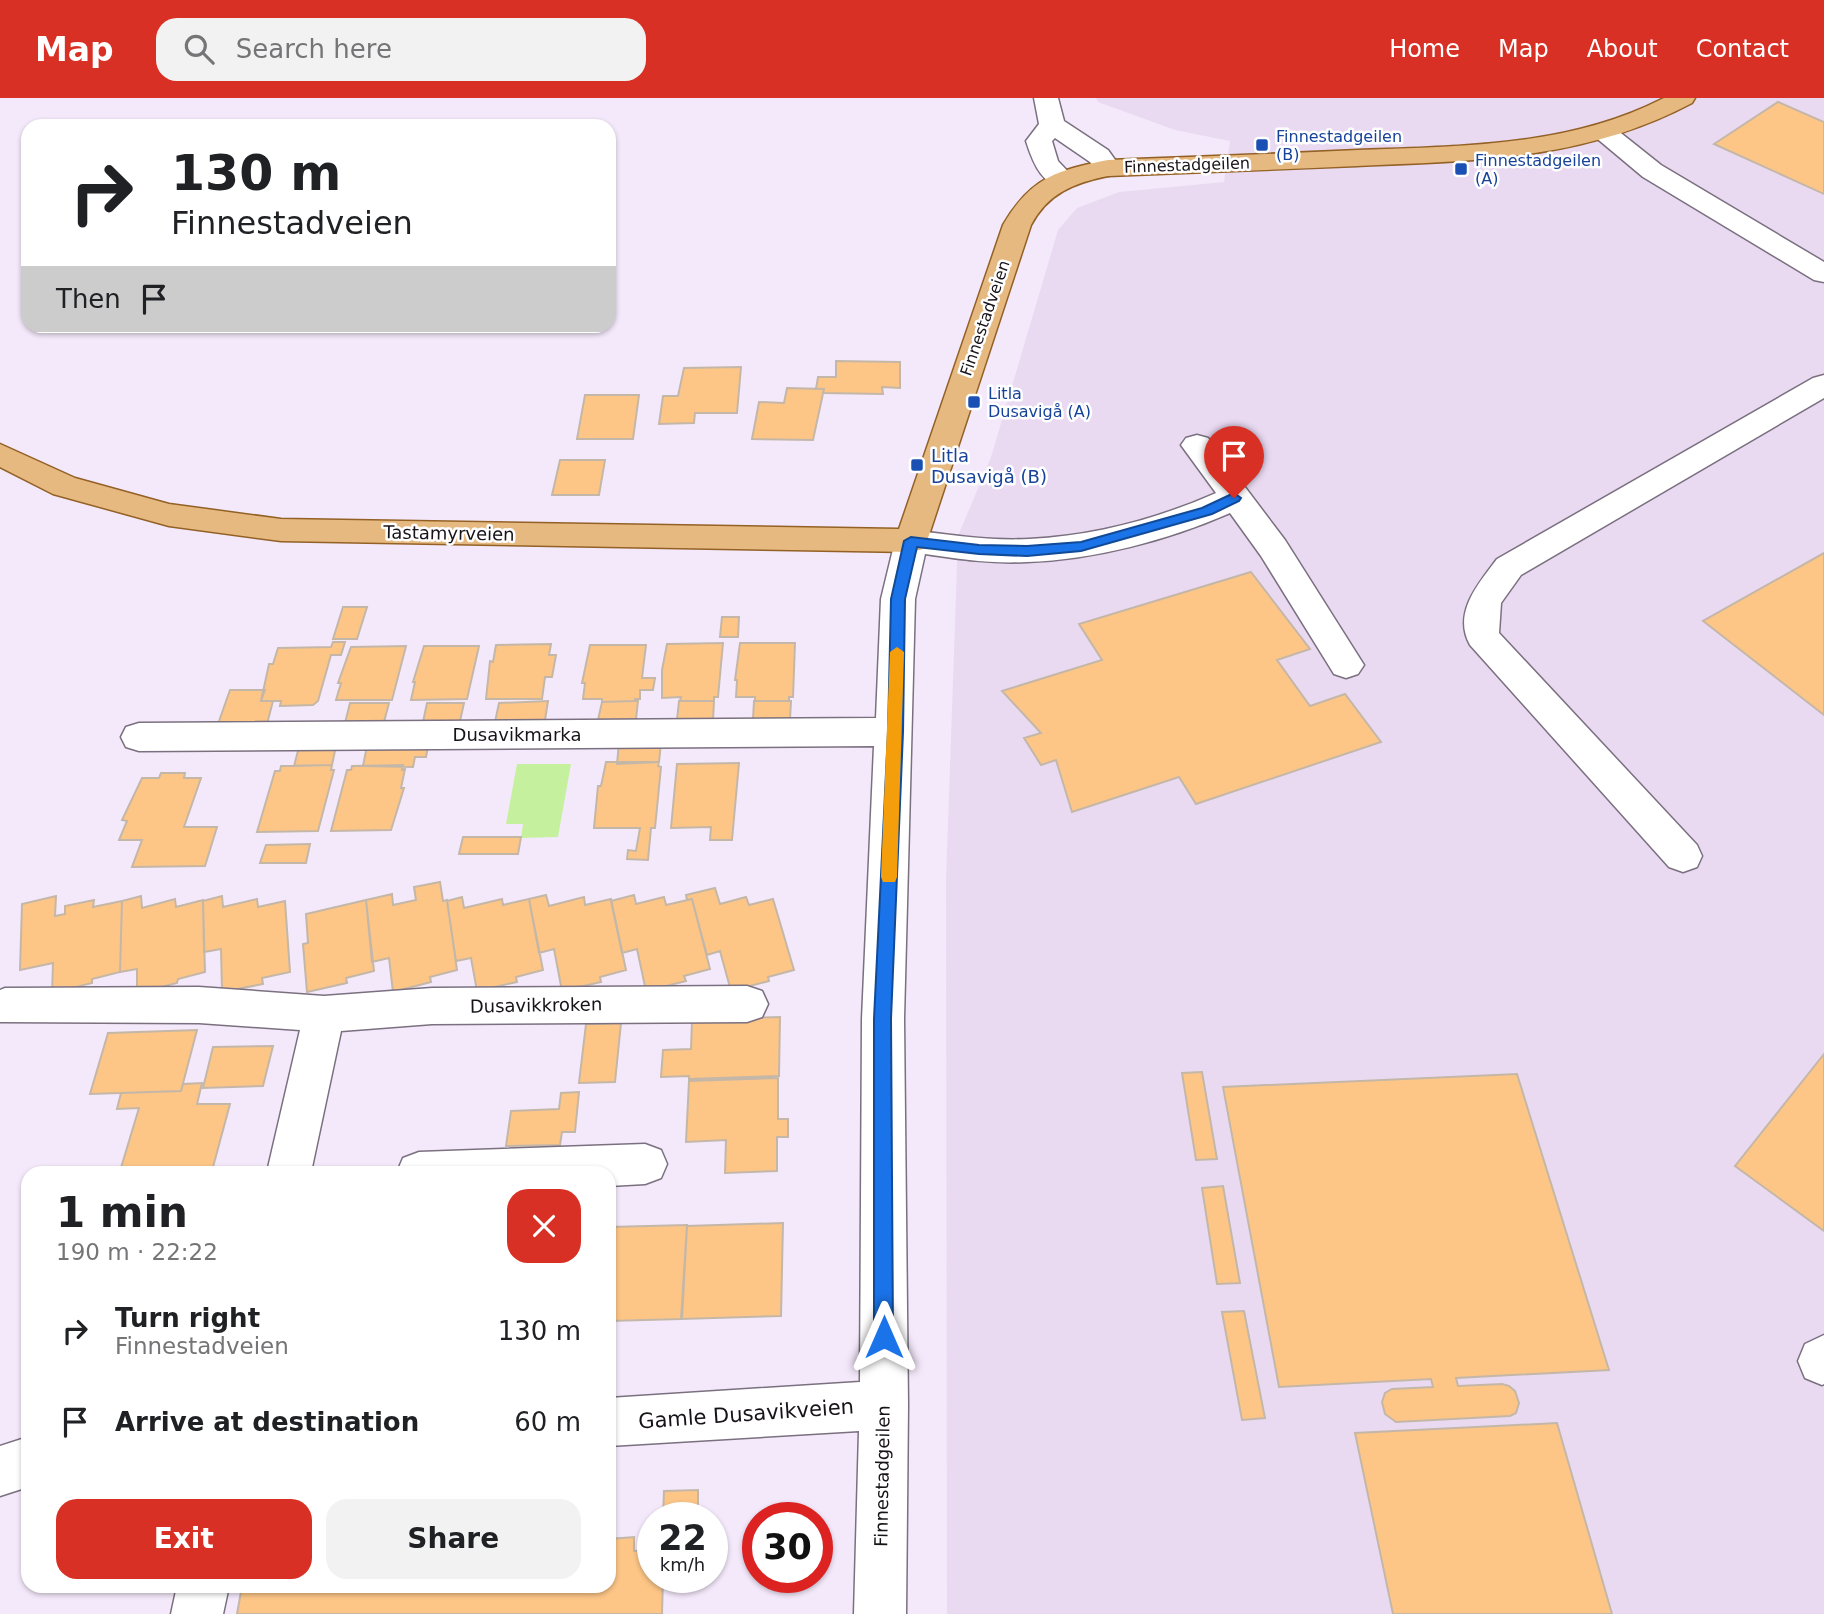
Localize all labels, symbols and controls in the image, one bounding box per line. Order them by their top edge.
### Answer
search box [156,18,646,81]
text: Map [35,30,114,69]
icon: search [180,30,218,68]
text: Search here [236,34,392,64]
text: Home [1389,35,1460,63]
text: Map [1498,35,1549,63]
text: About [1587,35,1658,63]
text: Contact [1696,35,1789,63]
place label: Finnestadgeilen (B) [1276,127,1402,164]
marker: Finnestadgeilen (B) [1254,137,1270,153]
text: 130 m [171,145,341,202]
icon: right [56,147,147,238]
place label: Finnestadgeilen (A) [1475,151,1601,188]
street label: Finnestadgeilen [1124,153,1250,177]
marker: Finnestadgeilen (A) [1453,161,1469,177]
text: Finnestadveien [171,204,413,242]
street label: Finnestadveien [956,258,1014,378]
icon: arrive [135,280,173,318]
text: Then [56,284,121,314]
place label: Litla Dusavigå (A) [988,384,1091,421]
marker: Litla Dusavigå (A) [966,394,982,410]
pin [1204,426,1264,498]
icon: arrive [1215,437,1253,475]
place label: Litla Dusavigå (B) [931,445,1047,487]
marker: Litla Dusavigå (B) [909,457,925,473]
street label: Tastamyrveien [382,521,515,545]
street label: Dusavikmarka [453,724,581,745]
street label: Dusavikkroken [470,993,602,1017]
text: 1 min [56,1188,188,1237]
button: close [507,1189,581,1263]
text: 190 m · 22:22 [56,1239,218,1265]
position arrow [847,1300,921,1374]
text: Turn right [115,1303,260,1333]
icon: right [56,1312,94,1350]
text: 130 m [498,1316,581,1346]
text: Finnestadveien [115,1333,289,1359]
street label: Gamle Dusavikveien [637,1394,855,1434]
icon: arrive [56,1403,94,1441]
street label: Finnestadgeilen [870,1405,894,1547]
text: Arrive at destination [115,1407,419,1437]
text: 60 m [514,1407,581,1437]
button: Exit [56,1499,312,1579]
button: Share [326,1499,581,1579]
speed limit sign: 30 [742,1502,833,1593]
text: 22 [658,1518,707,1558]
text: km/h [660,1554,705,1575]

